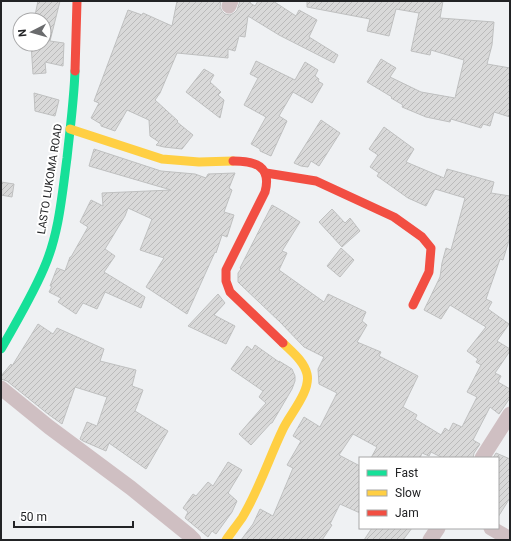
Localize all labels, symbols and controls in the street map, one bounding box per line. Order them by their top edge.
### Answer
north arrow [12,12,52,52]
text: N [16,28,29,38]
street label: LASTO LUKOMA ROAD [35,123,65,235]
legend [359,457,499,529]
text: Fast [395,466,418,480]
text: Slow [395,486,421,500]
scale bar [14,503,133,529]
text: Jam [395,506,419,520]
text: 50 m [20,510,47,524]

